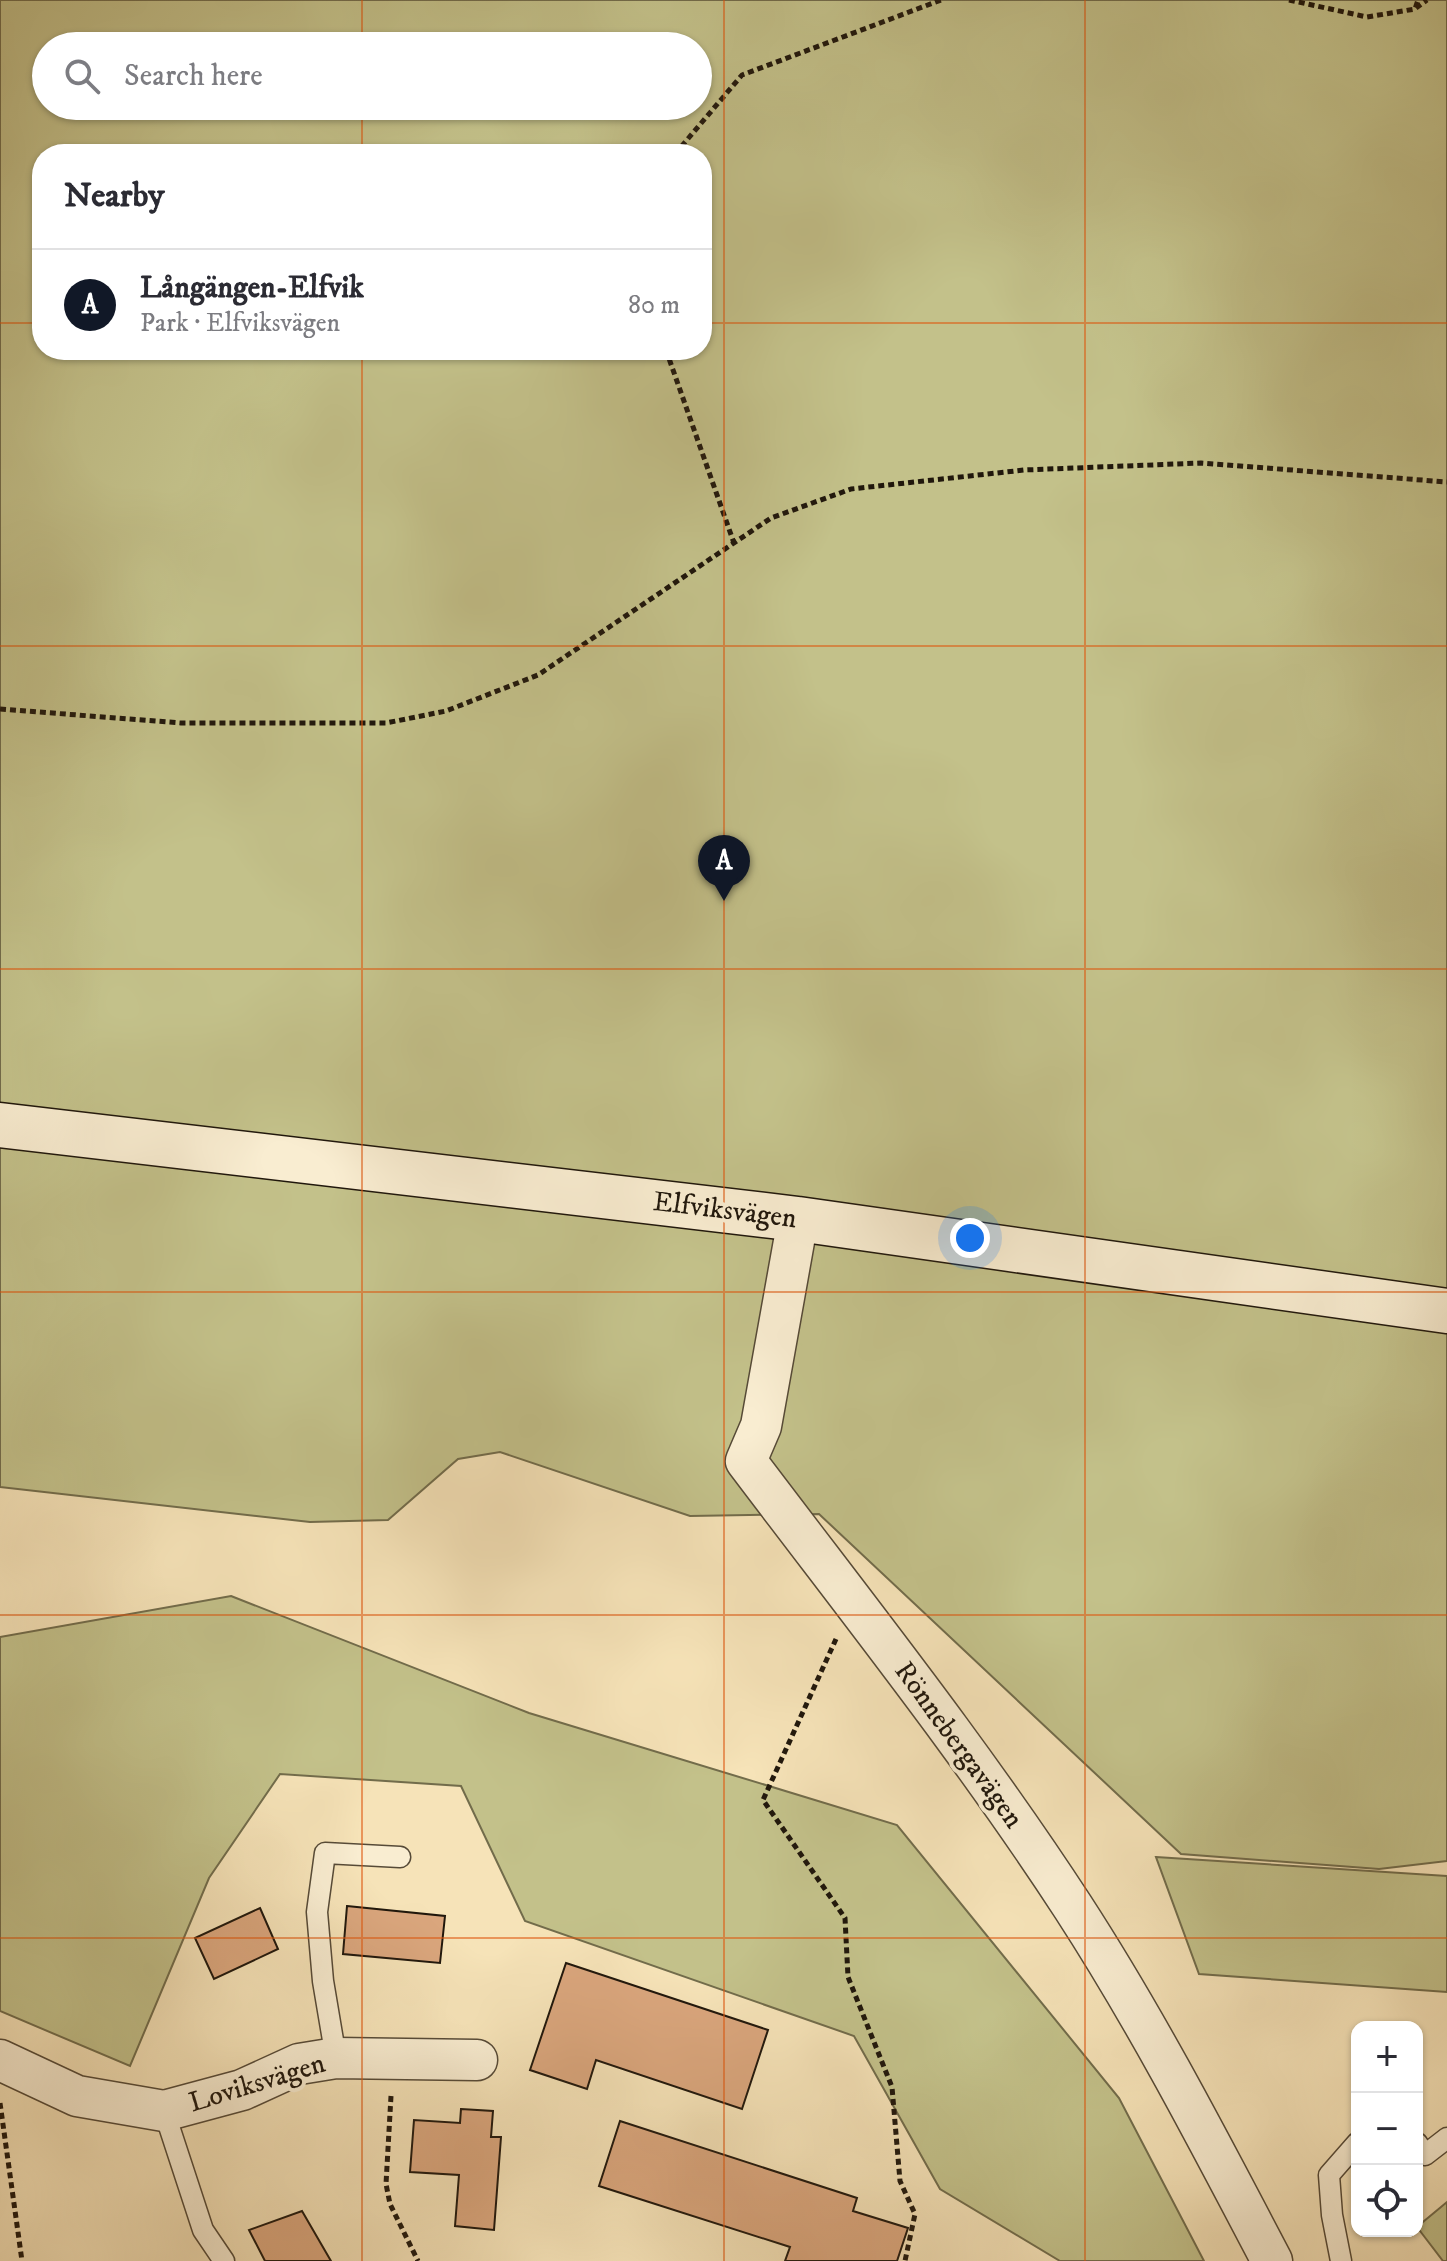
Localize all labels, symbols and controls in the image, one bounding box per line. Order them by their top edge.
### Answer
search box [32,32,712,120]
icon: search [60,54,104,98]
text: Search here [124,58,263,95]
text: Nearby [64,175,165,217]
text: Långängen-Elfvik [140,270,364,307]
text: A [82,289,98,322]
text: 80 m [628,289,680,322]
text: Park · Elfviksvägen [140,307,340,340]
pin: A [698,835,750,901]
street label: Elfviksvägen [651,1184,799,1236]
your location [950,1218,990,1258]
street label: Rönnebergavägen [887,1655,1031,1835]
map controls [1351,2021,1423,2237]
button: + [1351,2021,1423,2093]
street label: Loviksvägen [185,2046,330,2120]
button: − [1351,2093,1423,2165]
button: locate [1351,2165,1423,2237]

